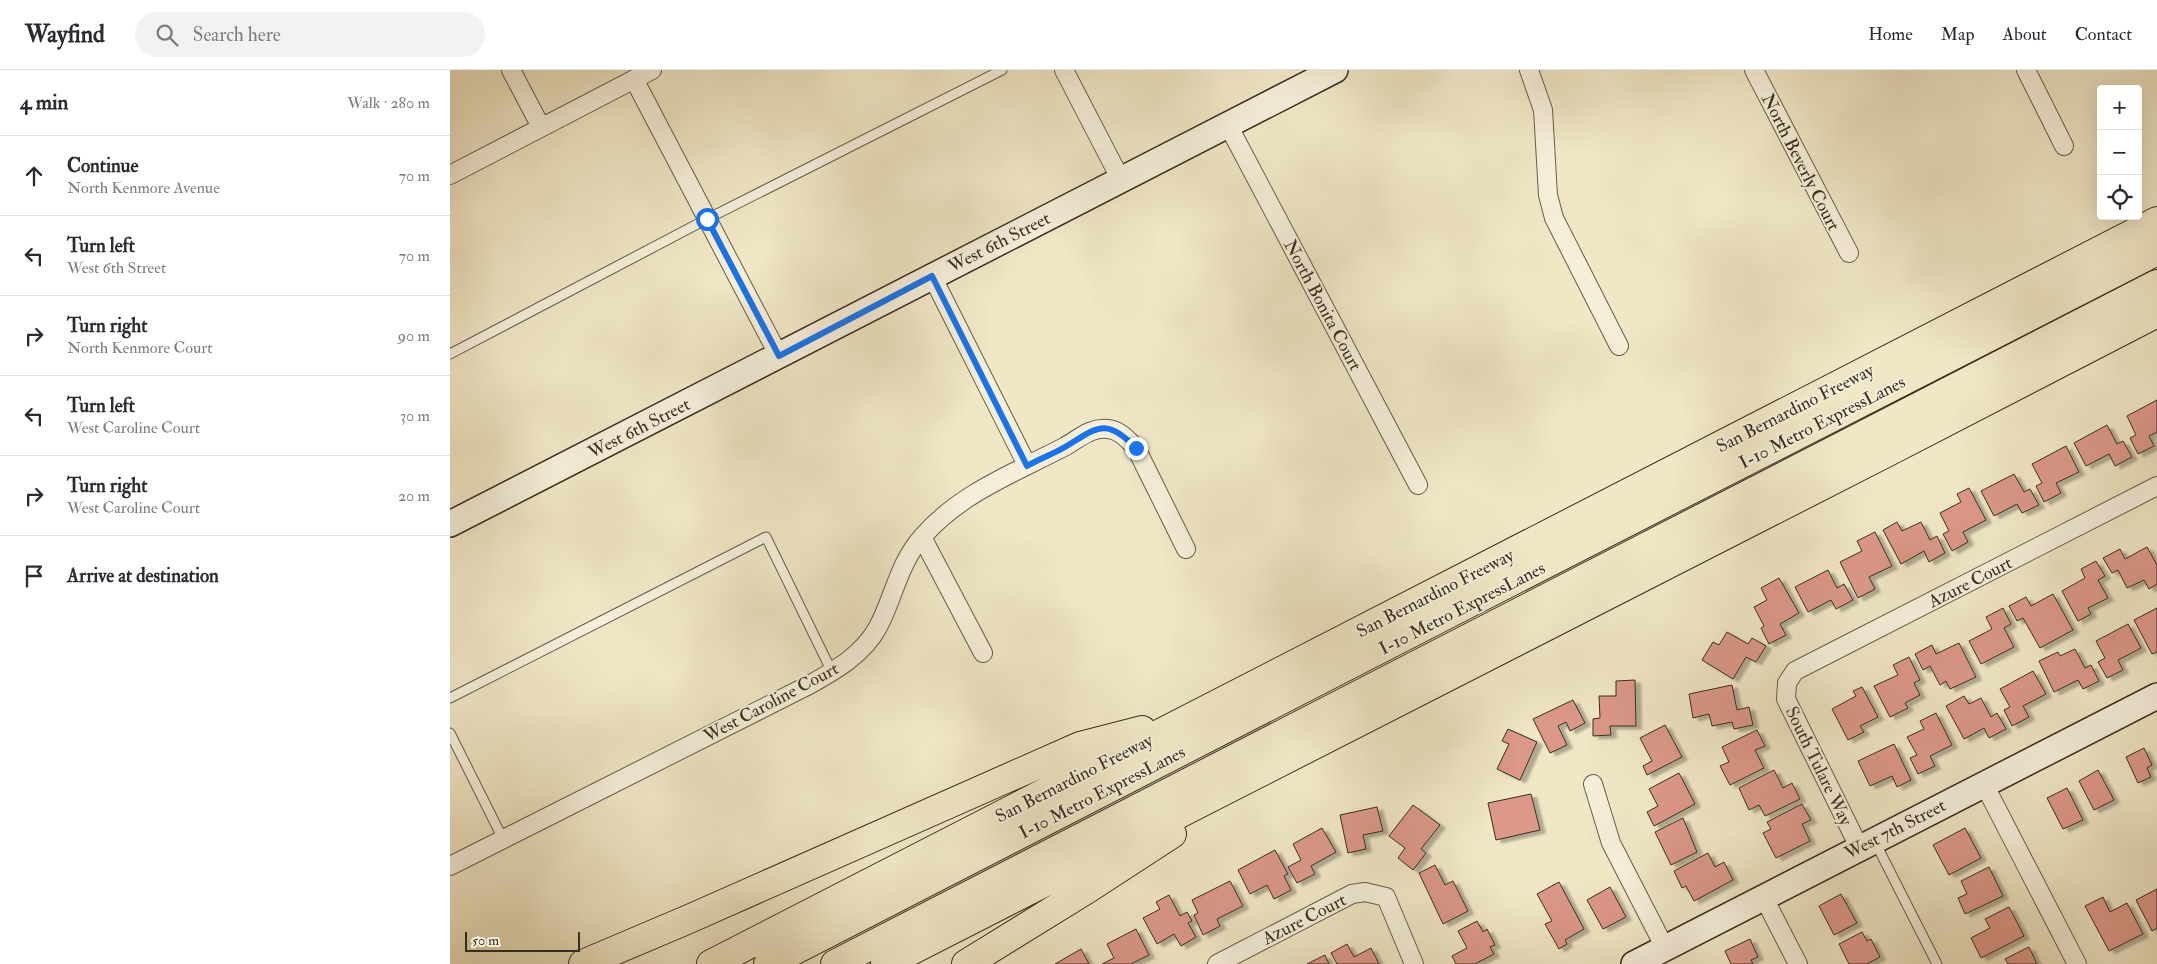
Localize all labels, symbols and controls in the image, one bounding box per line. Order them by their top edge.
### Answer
search box [135,12,485,57]
text: Wayfind [25,19,105,50]
icon: search [153,21,181,49]
text: Search here [193,23,281,47]
text: Home [1868,23,1913,46]
text: Map [1941,23,1975,46]
text: About [2003,23,2047,46]
text: Contact [2075,23,2132,46]
map controls [2097,85,2142,220]
button: + [2097,85,2142,130]
text: 4 min [20,89,68,116]
street label: North Beverly Court [1756,90,1845,235]
text: Walk · 280 m [347,93,430,113]
button: − [2097,130,2142,175]
text: Continue [67,154,138,178]
icon: ahead [20,162,48,190]
text: 70 m [399,166,430,186]
button: locate [2097,175,2142,220]
text: North Kenmore Avenue [67,178,220,198]
street label: West 6th Street [943,207,1054,278]
route start [696,208,719,231]
text: Turn left [67,234,135,258]
street label: North Bonita Court [1278,236,1367,375]
icon: left [20,242,48,270]
text: 70 m [399,246,430,266]
text: West 6th Street [67,258,166,278]
text: Turn right [67,314,147,338]
icon: right [20,322,48,350]
text: 90 m [398,326,430,346]
text: North Kenmore Court [67,338,212,358]
street label: San Bernardino Freeway [1713,358,1879,458]
street label: I-10 Metro ExpressLanes [1735,371,1909,474]
street label: West 6th Street [583,393,694,464]
text: Turn left [67,394,135,418]
icon: left [20,402,48,430]
text: 30 m [400,406,430,426]
text: West Caroline Court [67,418,200,438]
route end [1125,437,1148,460]
text: Turn right [67,474,147,498]
icon: right [20,482,48,510]
text: 20 m [398,486,430,506]
text: West Caroline Court [67,498,200,518]
street label: San Bernardino Freeway [1353,543,1519,643]
street label: Azure Court [1924,551,2016,614]
street label: I-10 Metro ExpressLanes [1375,557,1549,660]
icon: arrive [20,562,48,590]
text: Arrive at destination [67,564,219,588]
street label: West Caroline Court [699,657,843,748]
street label: South Tulare Way [1780,703,1858,831]
street label: San Bernardino Freeway [992,728,1158,828]
street label: I-10 Metro ExpressLanes [1015,741,1189,844]
street label: West 7th Street [1840,794,1950,865]
street label: Azure Court [1258,888,1350,951]
scale bar [465,929,580,952]
text: 50 m [472,932,499,949]

